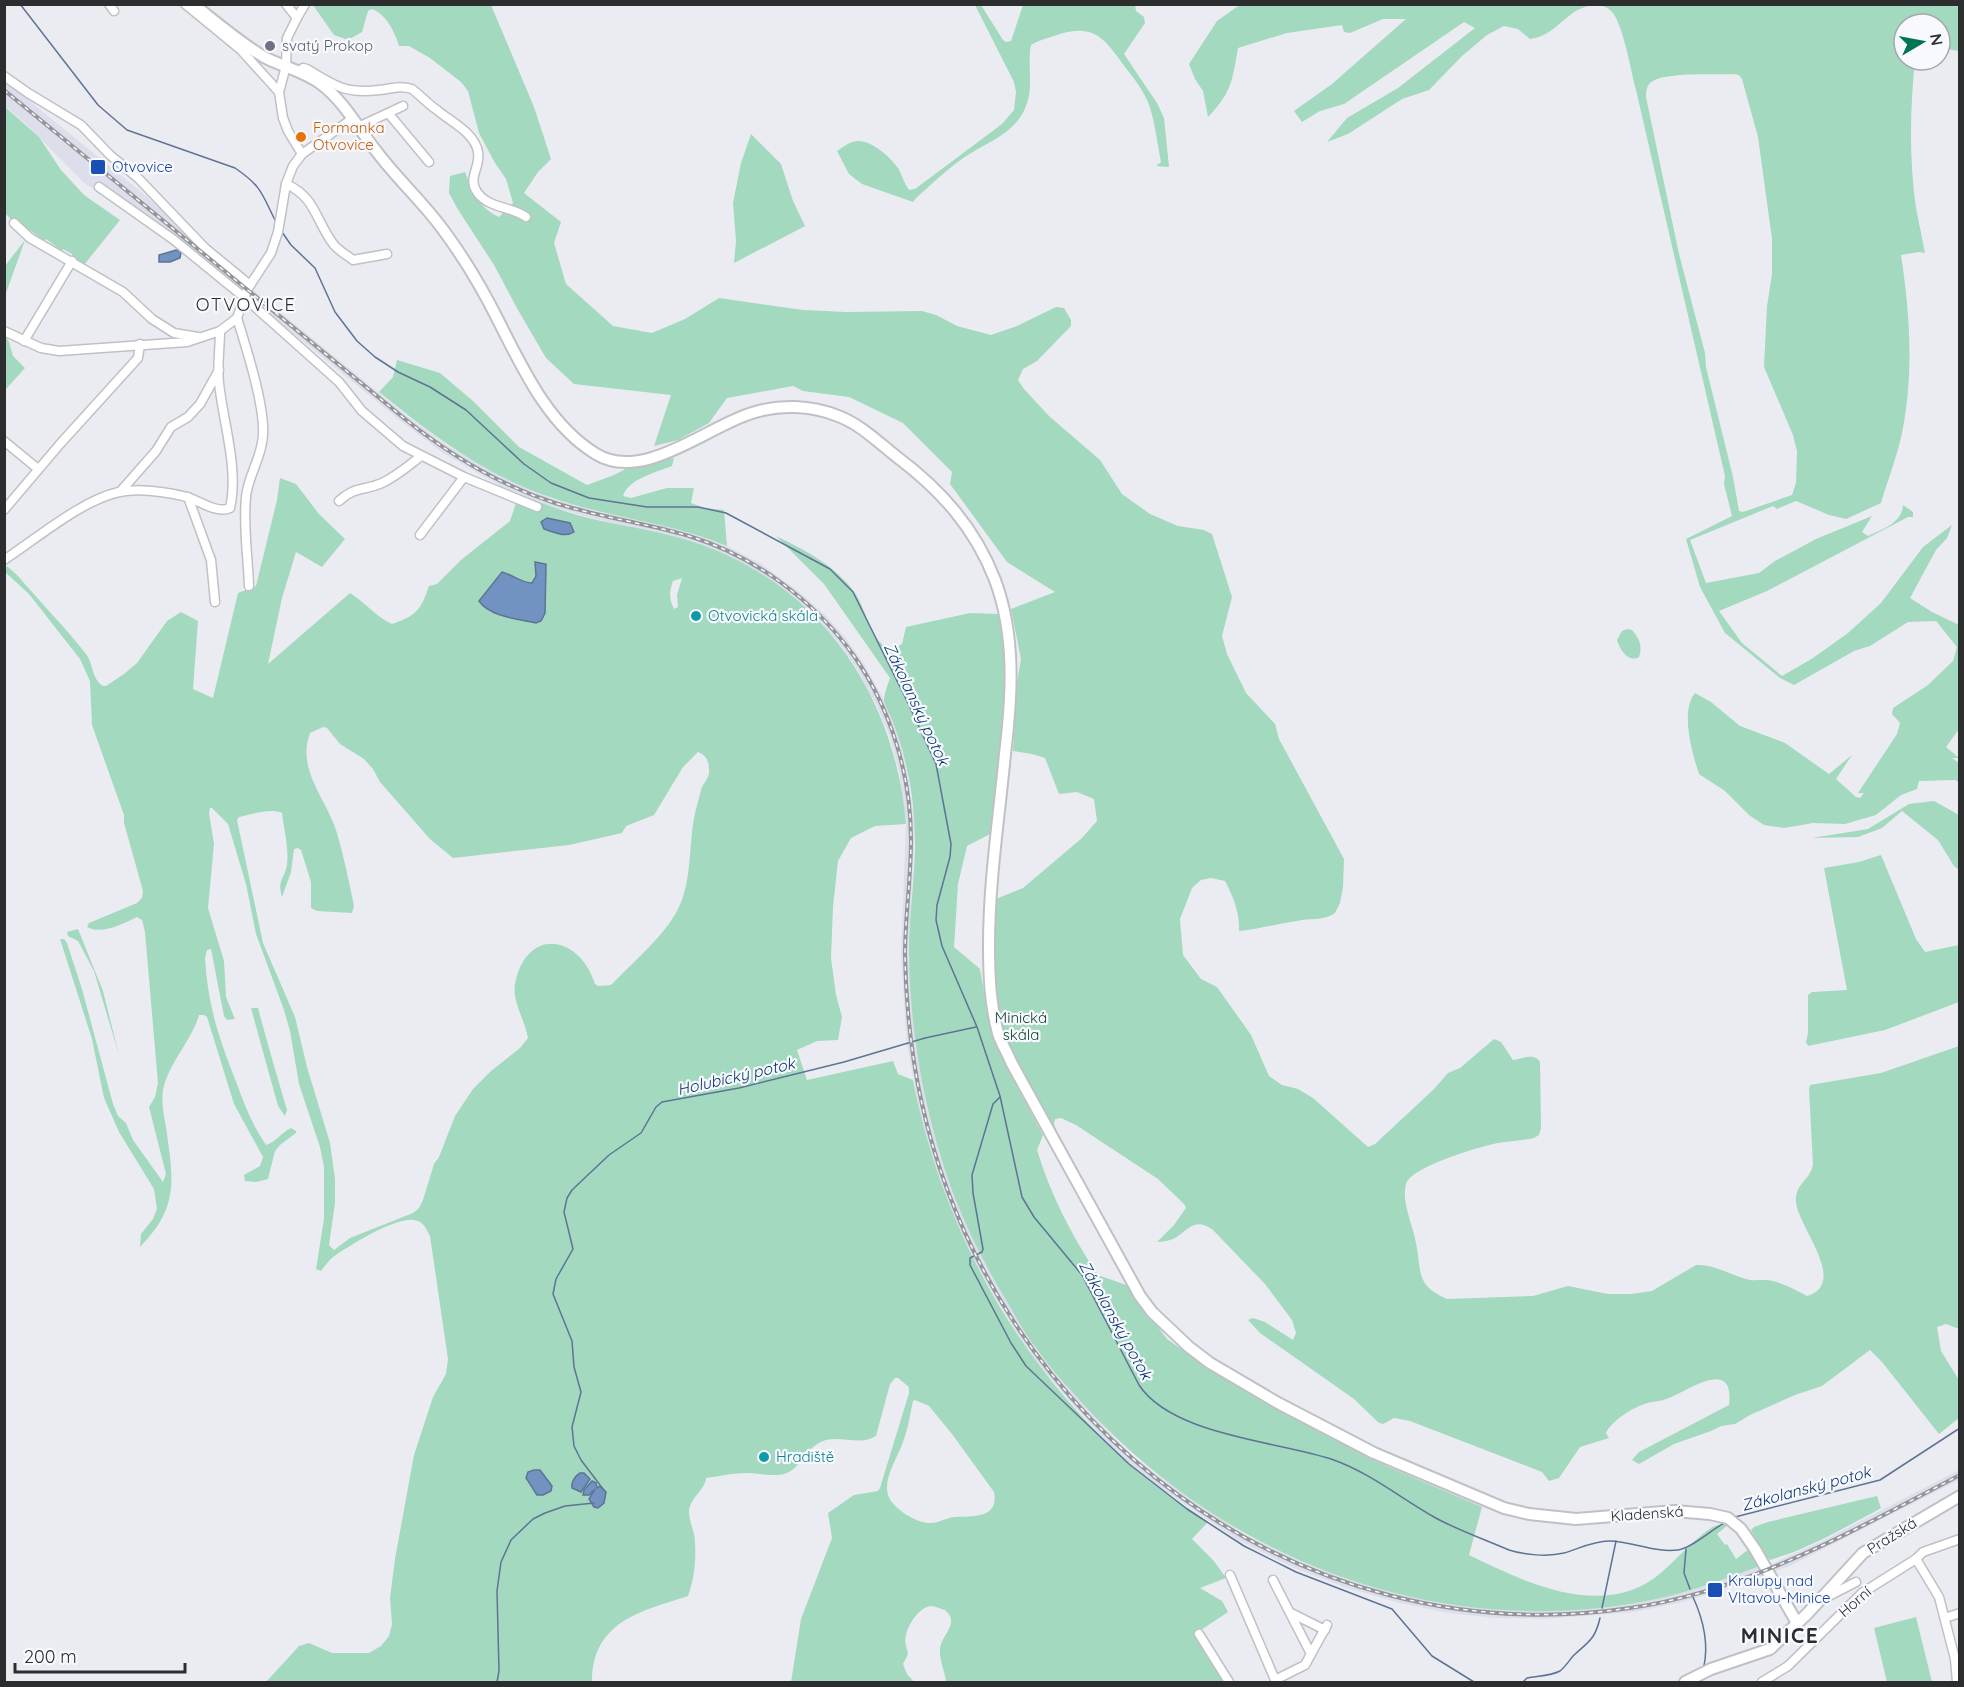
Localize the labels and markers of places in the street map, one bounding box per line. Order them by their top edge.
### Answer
place label: svatý Prokop [282,36,373,55]
marker: svatý Prokop [263,39,277,53]
place label: Formanka Otvovice [313,118,385,154]
marker: Formanka Otvovice [294,130,308,144]
place label: Otvovice [112,157,173,176]
marker: Otvovice [89,158,107,176]
place label: Otvovická skála [708,606,818,625]
marker: Otvovická skála [689,609,703,623]
place label: Hradiště [776,1447,834,1466]
marker: Hradiště [757,1450,771,1464]
place label: Kralupy nad Vltavou-Minice [1728,1571,1830,1607]
marker: Kralupy nad Vltavou-Minice [1706,1581,1724,1599]

